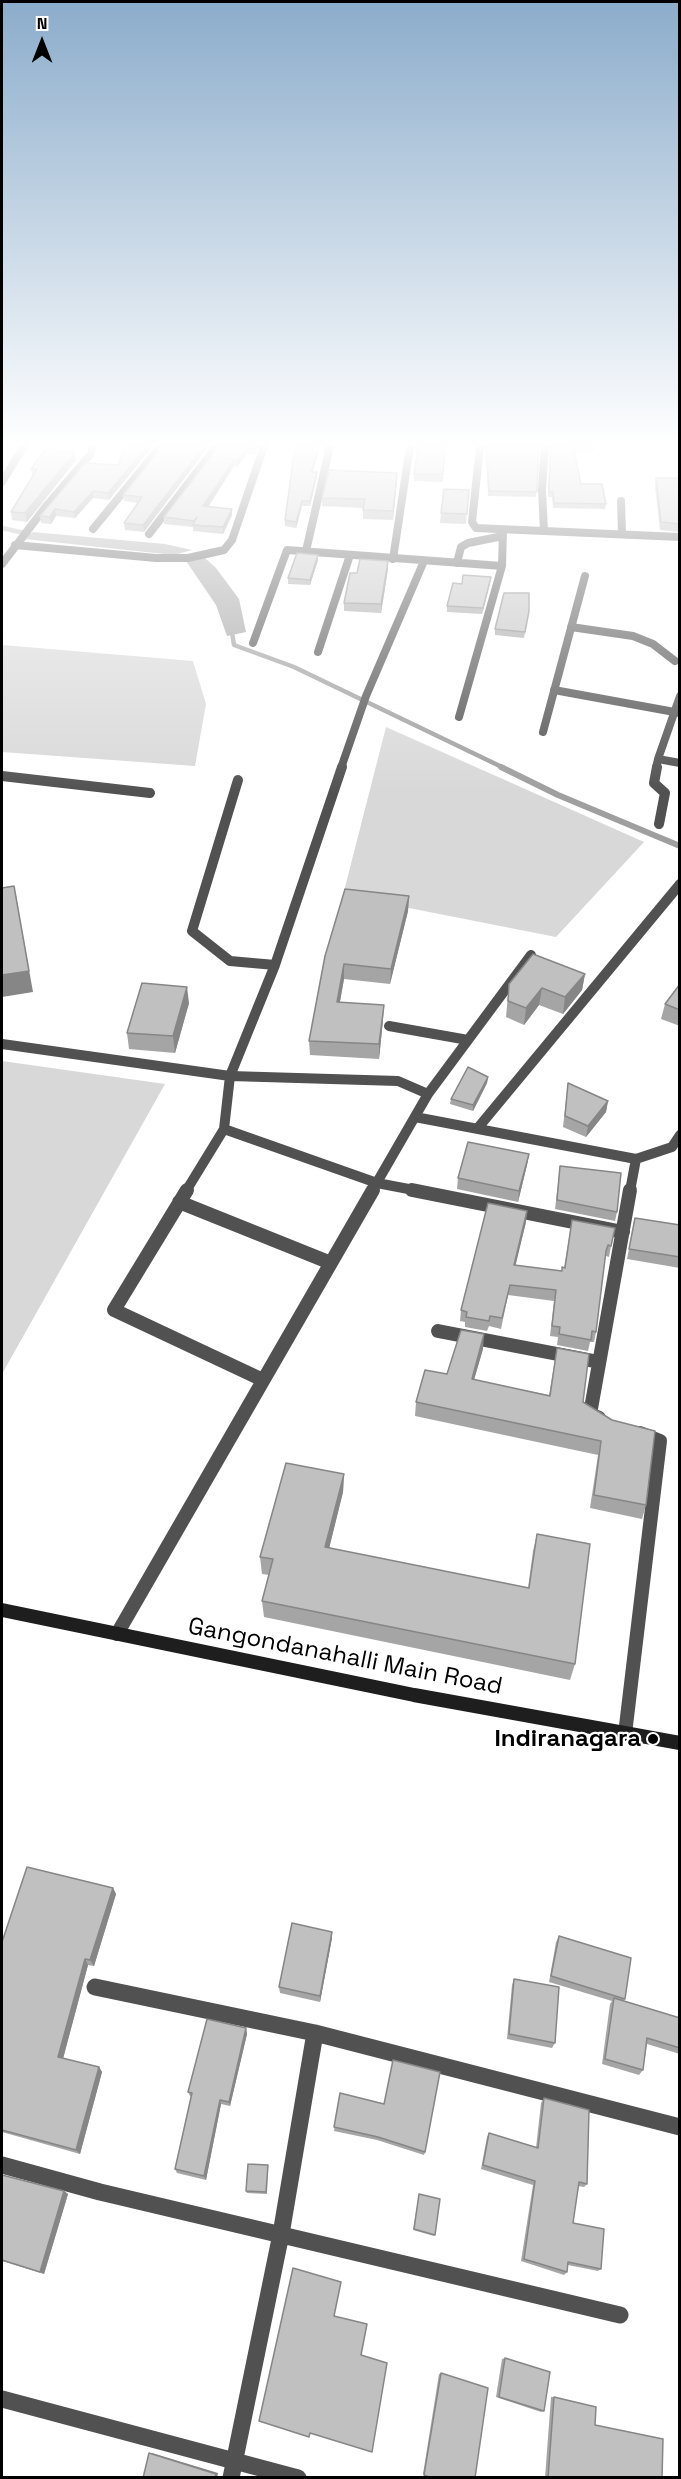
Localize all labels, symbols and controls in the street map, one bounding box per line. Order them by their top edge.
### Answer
north arrow [12,12,72,72]
text: N [37,13,47,34]
street label: Gangondanahalli Main Road [185,1612,505,1702]
place label: Indiranagara [494,1725,641,1753]
marker: Indiranagara [646,1732,660,1746]

